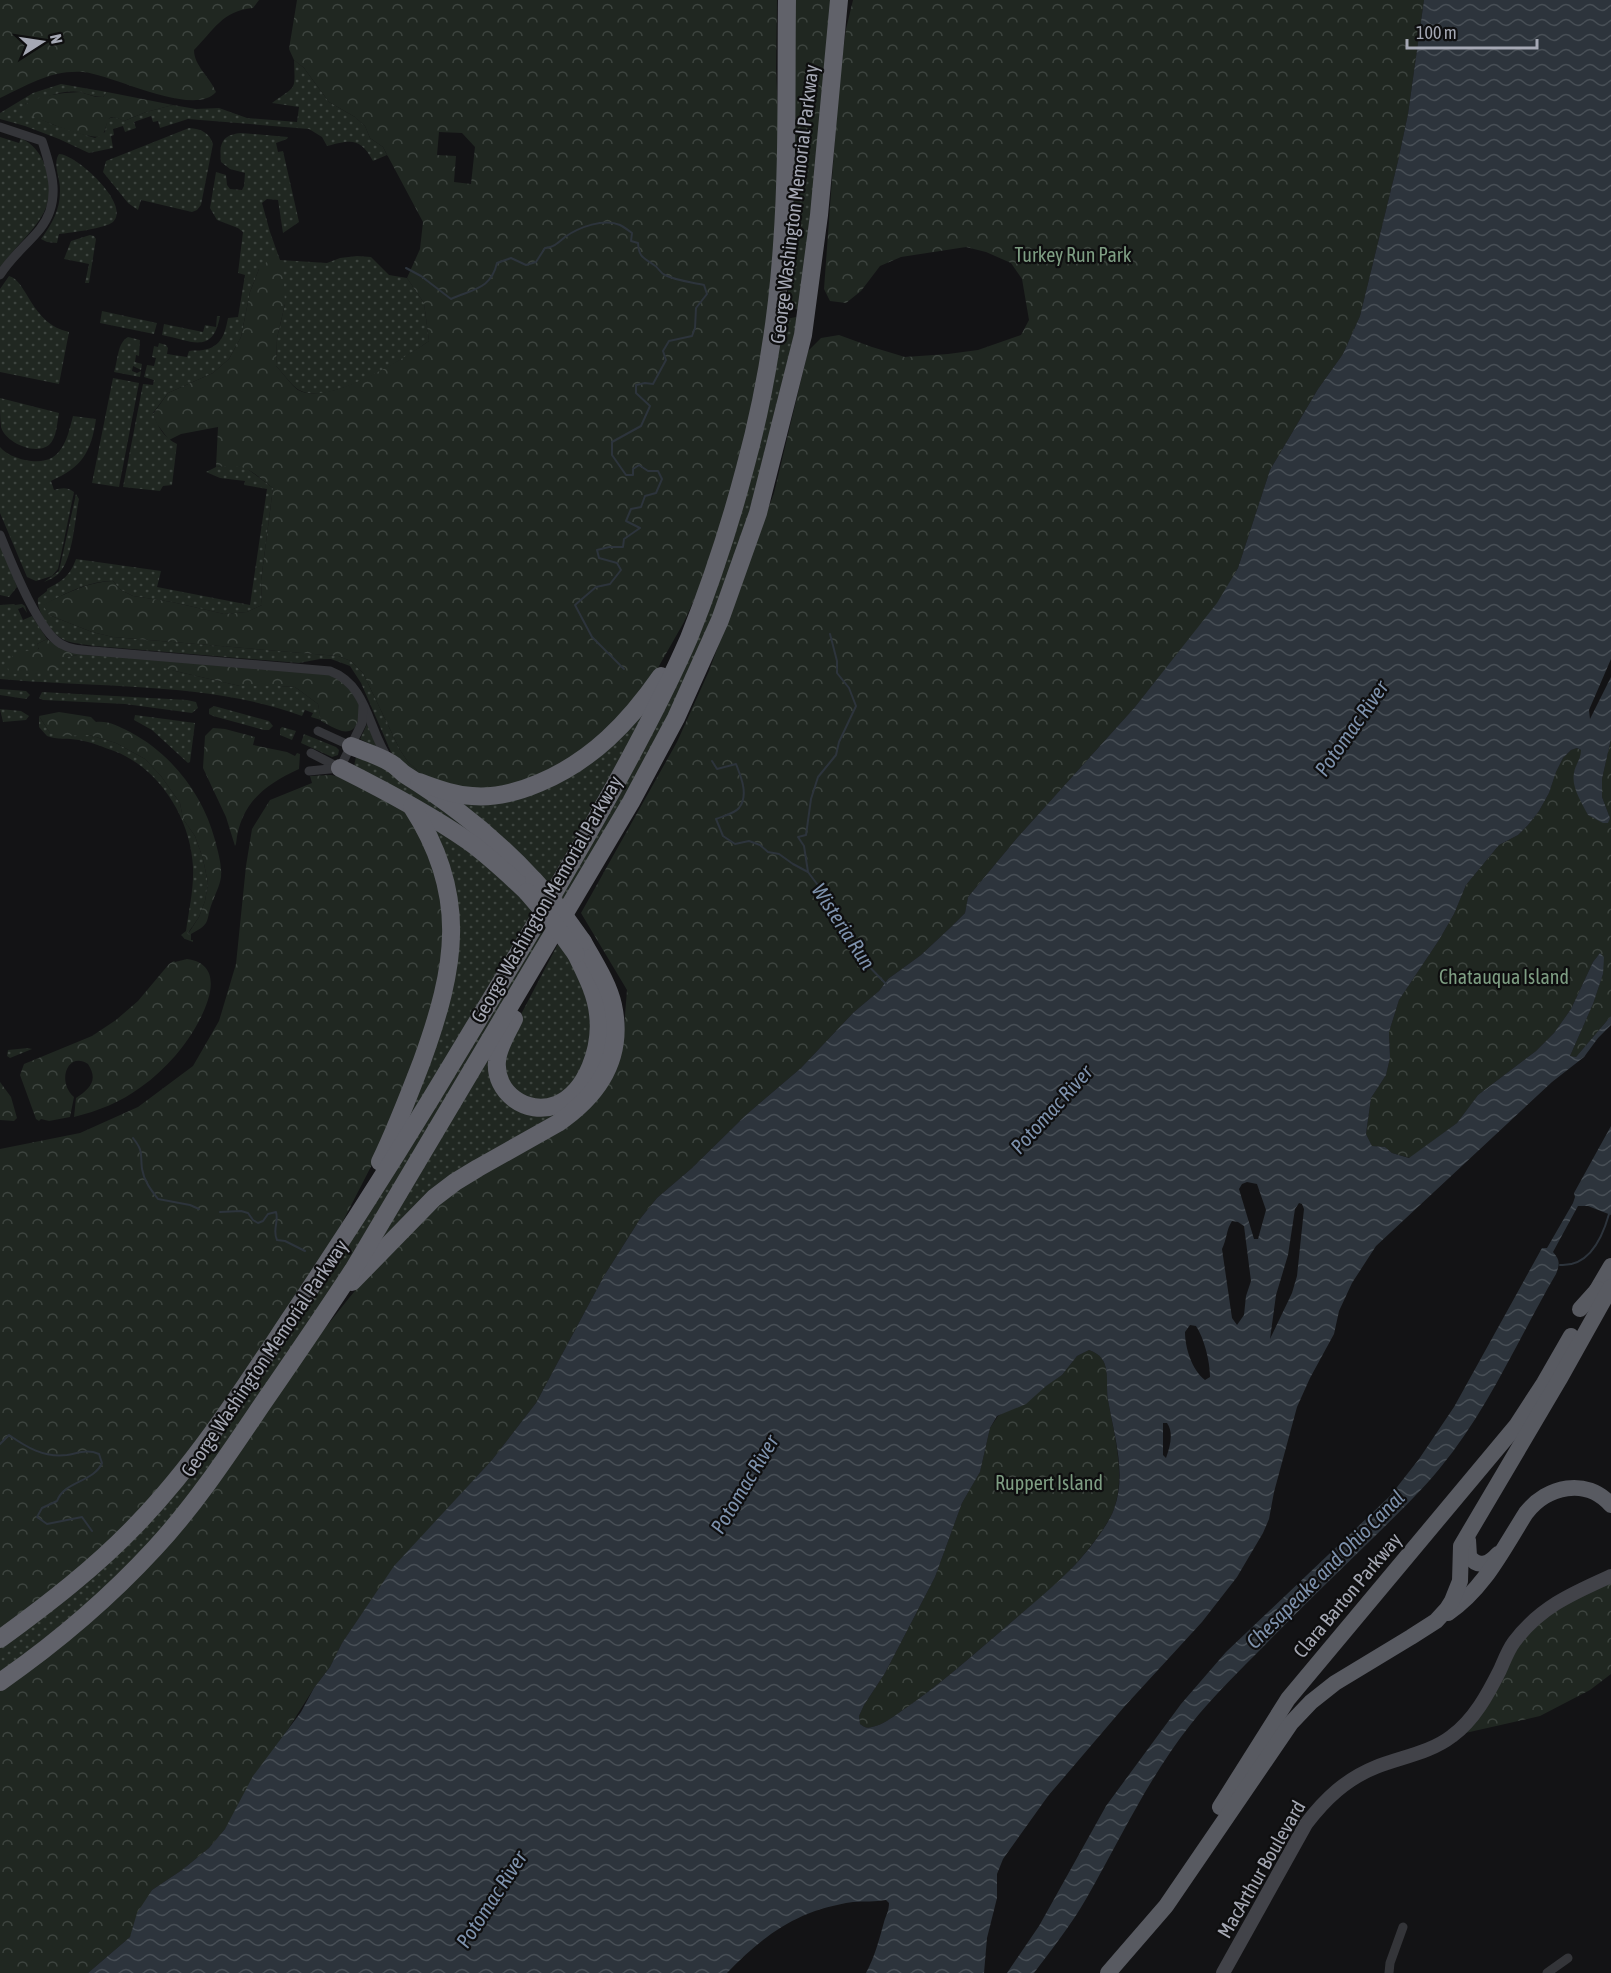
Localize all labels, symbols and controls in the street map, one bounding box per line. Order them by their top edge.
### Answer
north arrow [12,12,72,72]
scale bar [1407,12,1538,50]
text: 100 m [1416,22,1457,43]
text: N [47,32,66,45]
street label: George Washington Memorial Parkway [765,63,823,345]
park label: Turkey Run Park [1014,243,1132,266]
water label: Potomac River [1309,675,1393,780]
street label: George Washington Memorial Parkway [466,771,626,1027]
water label: Wisteria Run [807,879,881,973]
park label: Chatauqua Island [1439,965,1569,988]
water label: Potomac River [1005,1059,1097,1158]
street label: George Washington Memorial Parkway [176,1235,352,1481]
water label: Potomac River [705,1430,783,1538]
park label: Ruppert Island [995,1471,1103,1494]
water label: Chesapeake and Ohio Canal [1241,1485,1409,1653]
street label: Clara Barton Parkway [1288,1528,1406,1662]
street label: MacArthur Boulevard [1212,1796,1310,1942]
water label: Potomac River [451,1845,532,1952]

